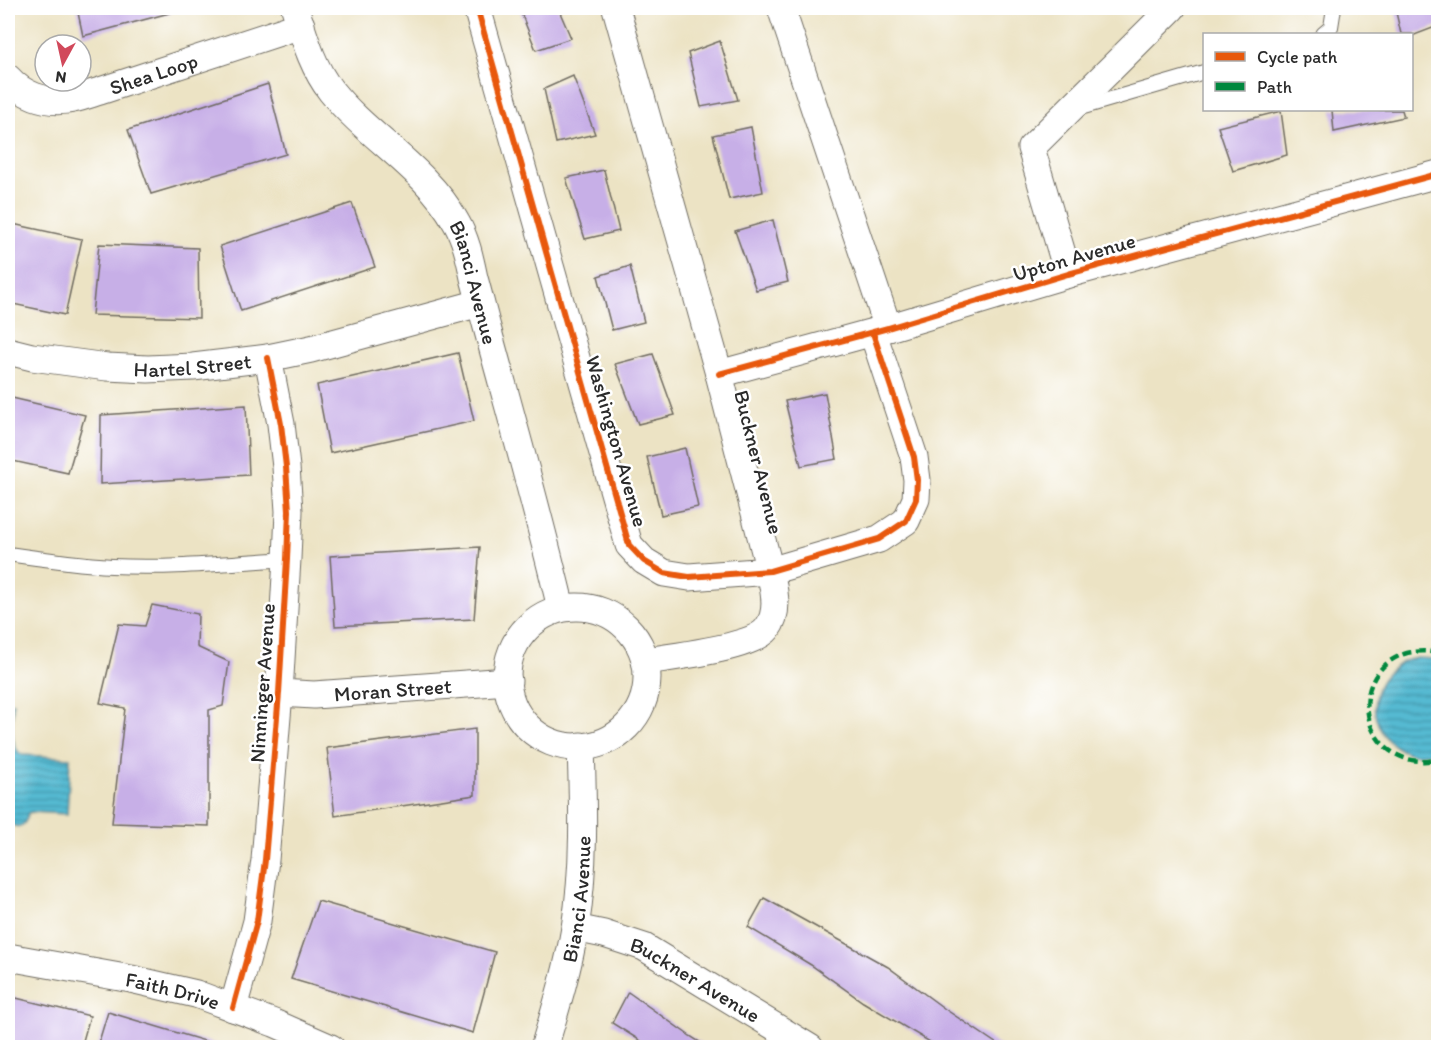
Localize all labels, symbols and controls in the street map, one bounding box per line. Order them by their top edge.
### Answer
north arrow [33,33,93,93]
legend [1203,33,1413,111]
text: Cycle path [1257,46,1338,68]
street label: Shea Loop [106,47,201,100]
text: N [54,67,68,88]
text: Path [1257,76,1292,98]
street label: Bianci Avenue [445,216,503,347]
street label: Upton Avenue [1010,228,1138,286]
street label: Hartel Street [133,348,253,381]
street label: Washington Avenue [581,352,653,530]
street label: Buckner Avenue [729,387,789,537]
street label: Ninninger Avenue [244,602,280,764]
street label: Moran Street [333,673,453,706]
street label: Bianci Avenue [556,835,595,965]
street label: Buckner Avenue [627,931,765,1027]
street label: Faith Drive [124,966,223,1014]

